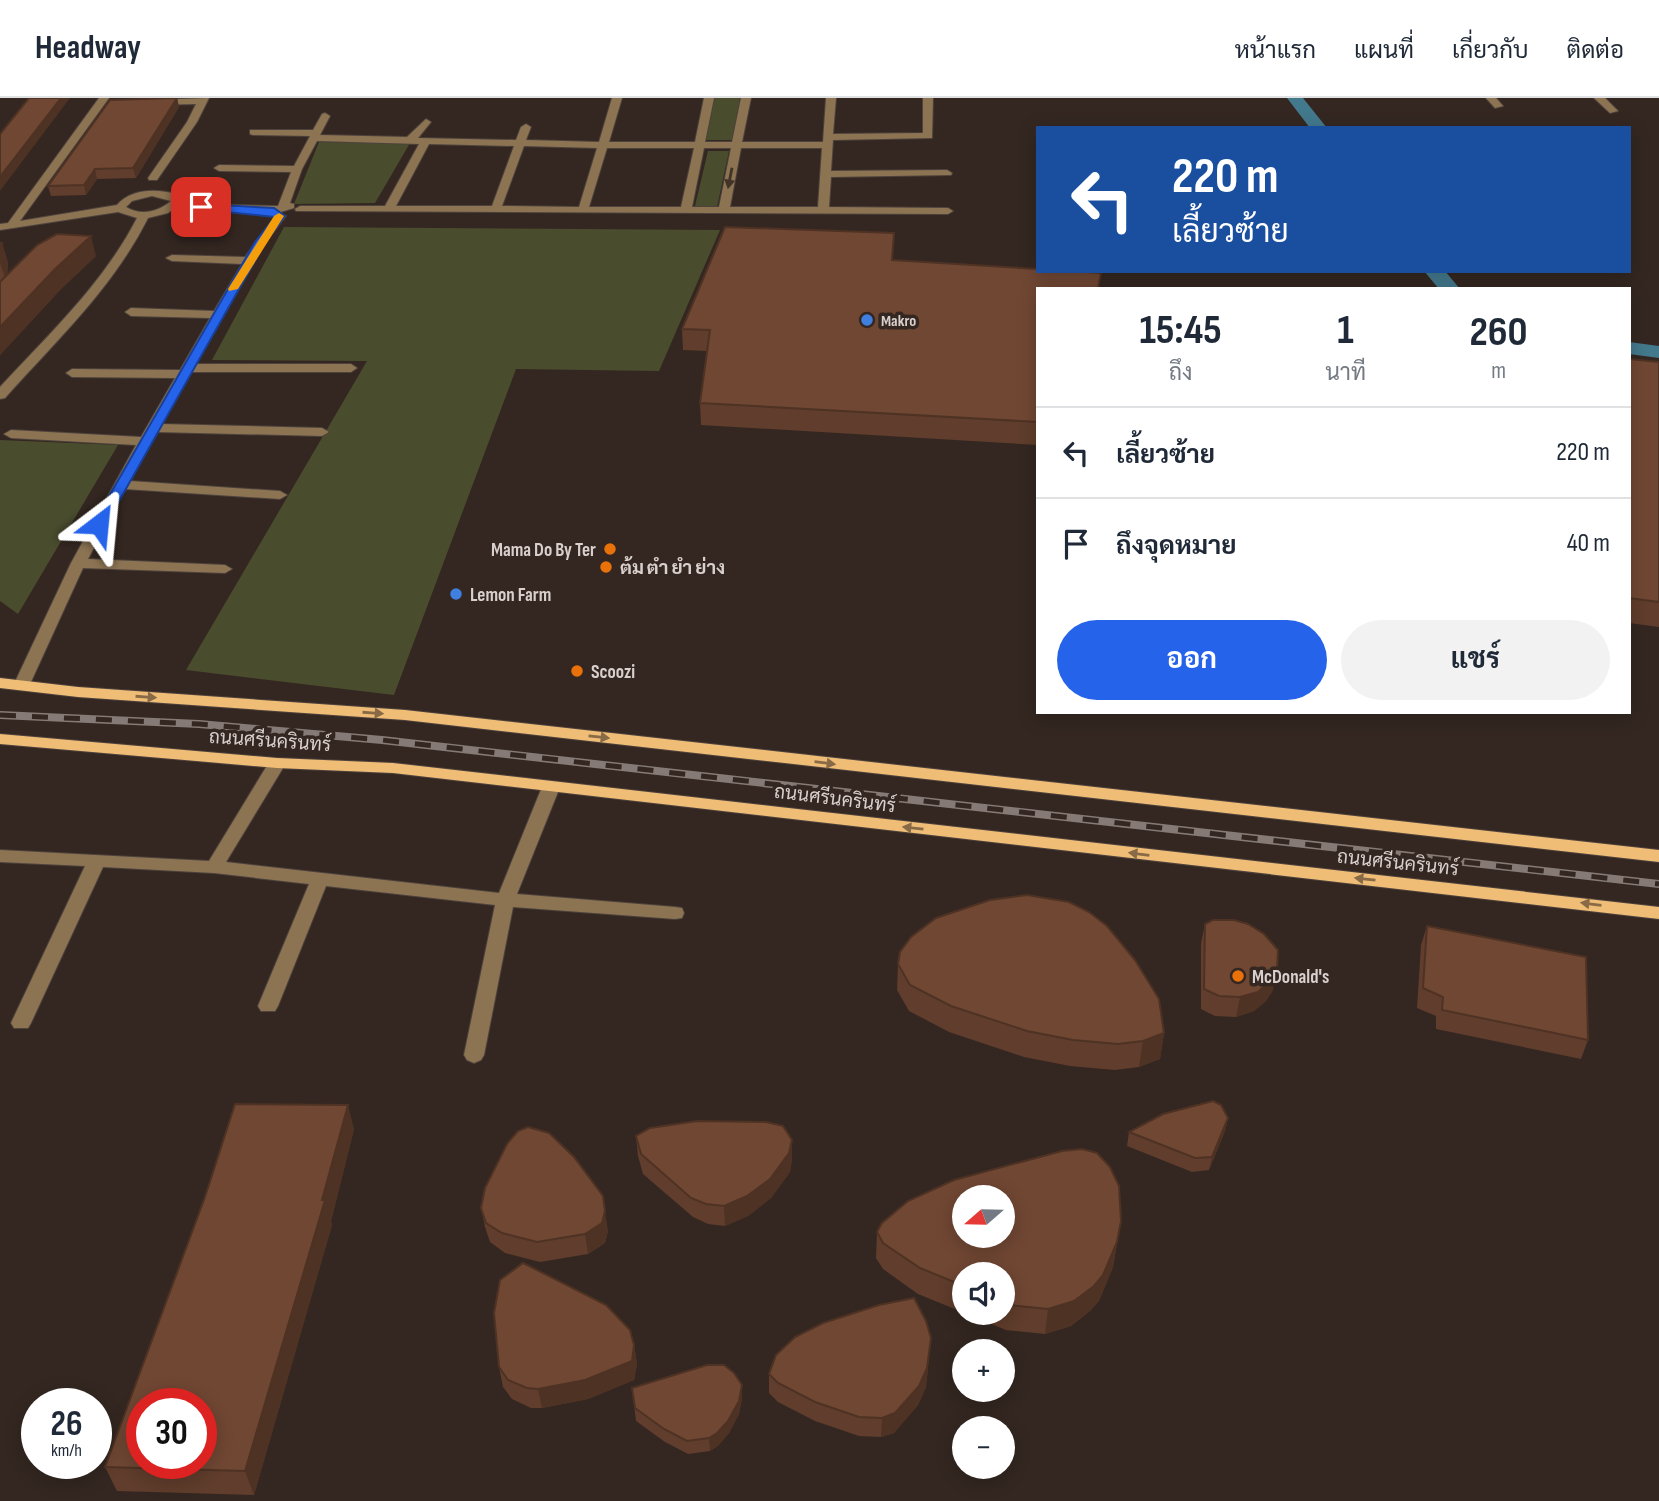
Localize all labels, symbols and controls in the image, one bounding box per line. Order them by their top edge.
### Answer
text: Headway [35,28,141,68]
text: หน้าแรก [1235,36,1316,65]
text: แผนที่ [1354,36,1414,65]
text: เกี่ยวกับ [1452,36,1529,65]
text: ติดต่อ [1567,36,1624,65]
text: 220 m [1172,148,1278,207]
icon: left [1057,154,1148,245]
one-way arrow [725,167,736,189]
pin [171,177,231,237]
icon: arrive [182,188,220,226]
text: เลี้ยวซ้าย [1172,213,1289,252]
text: 15:45 [1139,305,1222,356]
text: 1 [1337,305,1354,356]
text: 260 [1469,307,1528,358]
marker: Makro [859,312,875,328]
place label: Makro [881,312,916,331]
text: m [1491,357,1506,385]
text: ถึง [1169,359,1192,387]
text: นาที [1325,359,1366,387]
icon: left [1057,434,1095,472]
text: 220 m [1556,437,1610,468]
text: เลี้ยวซ้าย [1116,440,1215,471]
position arrow [62,487,136,561]
icon: arrive [1057,525,1095,563]
text: 40 m [1567,528,1610,559]
text: ถึงจุดหมาย [1116,531,1237,562]
place label: Mama Do By Ter [491,539,596,562]
marker: Mama Do By Ter [602,541,618,557]
place label: ต้ม ตำ ยำ ย่าง [620,556,725,580]
marker: ต้ม ตำ ยำ ย่าง [598,559,614,575]
place label: Lemon Farm [470,584,551,607]
marker: Lemon Farm [448,586,464,602]
button: ออก [1057,620,1327,700]
button: แชร์ [1341,620,1610,700]
place label: Scoozi [591,661,635,684]
marker: Scoozi [569,663,585,679]
one-way arrow [135,691,157,702]
one-way arrow [362,707,384,718]
street label: ถนนศรีนครินทร์ [208,724,332,757]
one-way arrow [589,732,611,743]
one-way arrow [815,757,837,768]
street label: ถนนศรีนครินทร์ [773,779,897,818]
one-way arrow [902,823,924,834]
street label: ถนนศรีนครินทร์ [1336,844,1460,881]
one-way arrow [1128,849,1150,860]
one-way arrow [1354,874,1376,885]
one-way arrow [1580,899,1602,910]
place label: McDonald's [1252,966,1329,989]
marker: McDonald's [1230,968,1246,984]
north arrow [952,1185,1015,1248]
map controls [952,1185,1015,1479]
button: sound [952,1262,1015,1325]
button: + [952,1339,1015,1402]
speed limit sign: 30 [126,1388,217,1479]
text: 26 [51,1403,82,1446]
button: − [952,1416,1015,1479]
text: km/h [51,1440,82,1461]

